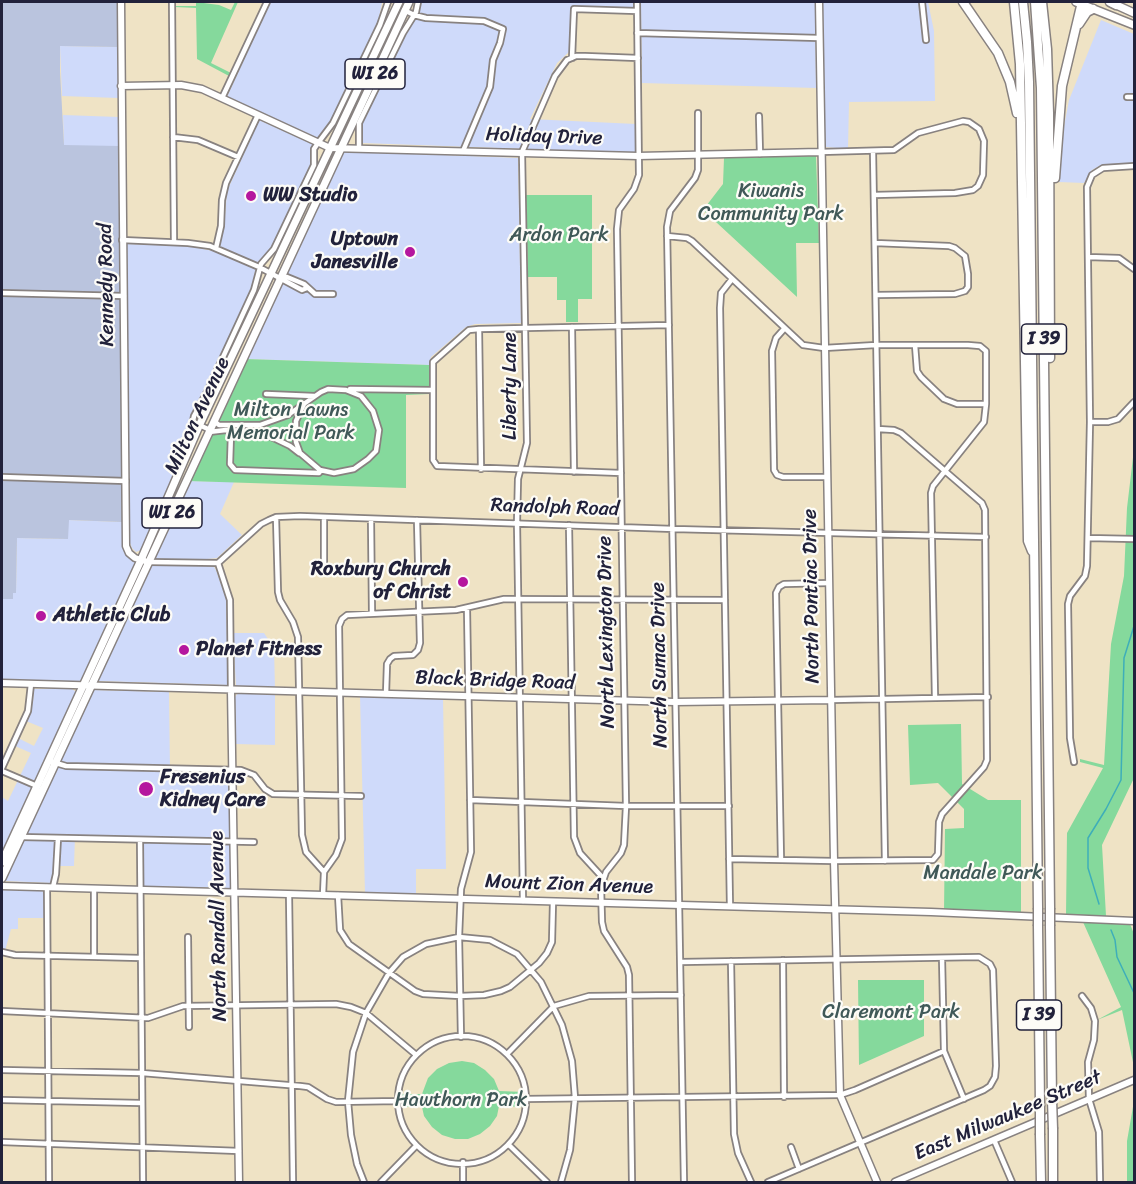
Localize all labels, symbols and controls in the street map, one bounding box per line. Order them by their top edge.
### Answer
road number: WI 26 [345,59,405,89]
street label: Holiday Drive [485,123,603,151]
park label: Kiwanis Community Park [698,180,844,227]
place label: WW Studio [263,184,357,208]
marker: WW Studio [244,189,258,203]
street label: Kennedy Road [94,223,120,347]
park label: Ardon Park [509,224,609,248]
place label: Uptown Janesville [312,228,398,275]
marker: Uptown Janesville [403,245,417,259]
road number: I 39 [1022,324,1066,354]
street label: Liberty Lane [499,332,523,440]
street label: Milton Avenue [160,354,236,478]
park label: Milton Lawns Memorial Park [227,399,355,446]
street label: Randolph Road [490,494,620,522]
road number: WI 26 [142,498,202,528]
street label: North Pontiac Drive [798,509,826,683]
street label: North Lexington Drive [593,535,621,729]
place label: Roxbury Church of Christ [311,558,451,605]
marker: Roxbury Church of Christ [456,575,470,589]
street label: North Sumac Drive [647,582,673,748]
place label: Athletic Club [53,604,170,628]
marker: Athletic Club [34,609,48,623]
place label: Planet Fitness [196,638,322,662]
marker: Planet Fitness [177,643,191,657]
street label: Black Bridge Road [415,666,575,696]
place label: Fresenius Kidney Care [160,766,266,813]
marker: Fresenius Kidney Care [137,780,155,798]
street label: North Randall Avenue [205,830,233,1022]
park label: Mandale Park [923,862,1043,886]
street label: Mount Zion Avenue [484,870,654,900]
road number: I 39 [1016,1000,1062,1030]
park label: Claremont Park [822,1001,960,1025]
street label: East Milwaukee Street [911,1066,1105,1166]
park label: Hawthorn Park [395,1089,527,1113]

